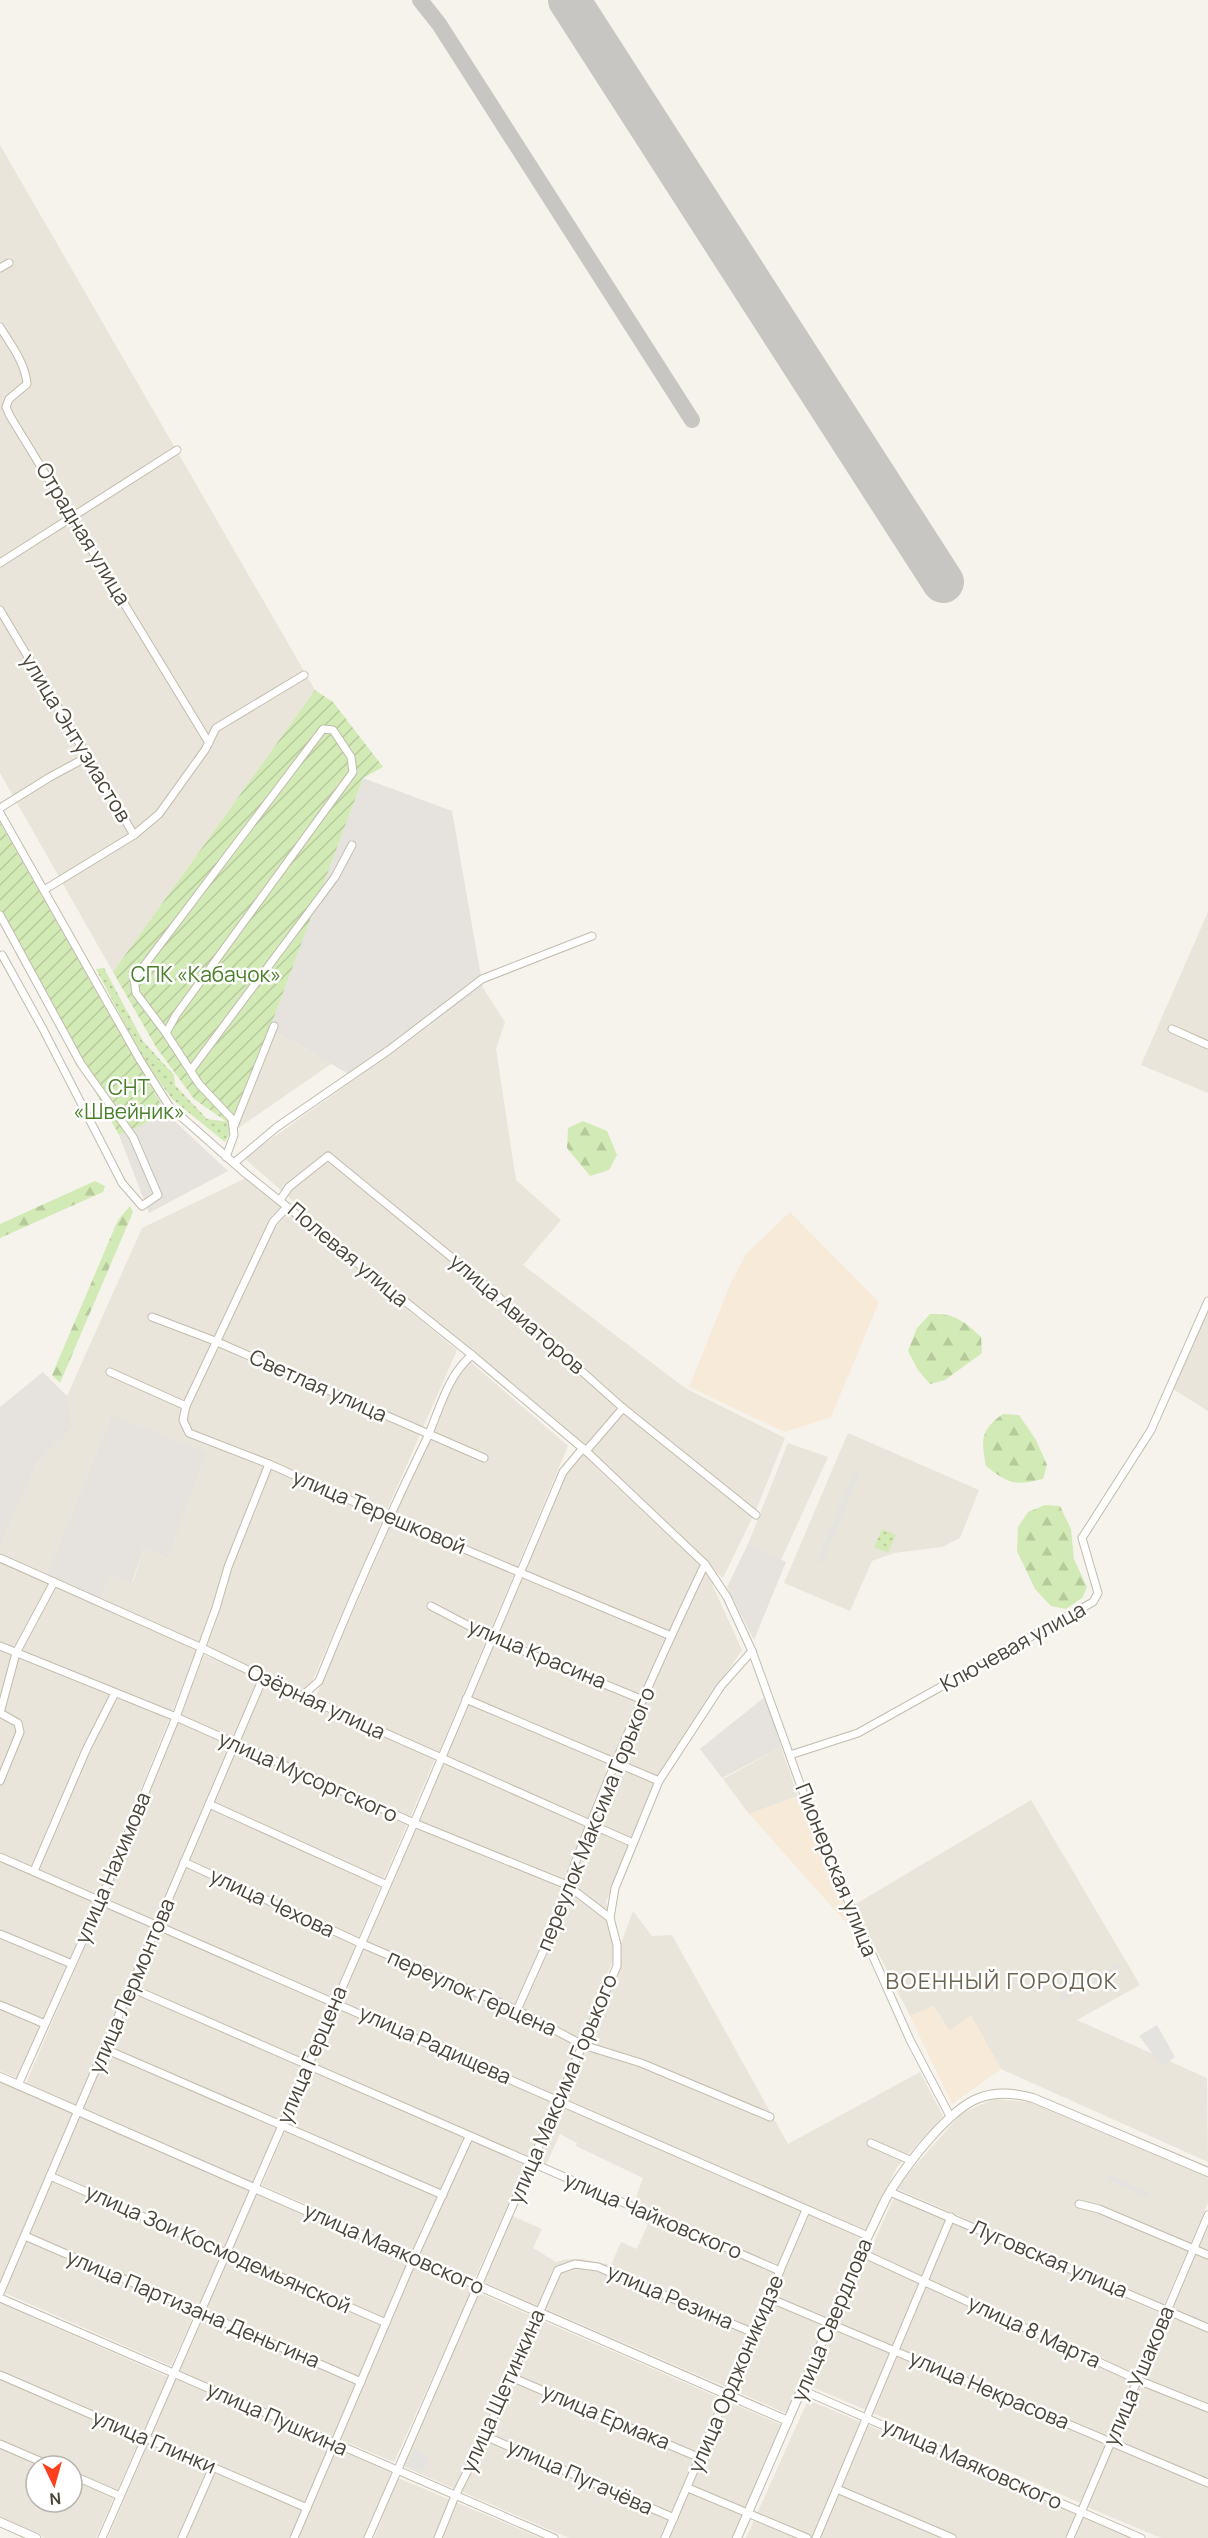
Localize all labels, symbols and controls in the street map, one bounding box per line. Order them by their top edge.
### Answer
street label: Отрадная улица [30,457,137,610]
street label: улица Энтузиастов [15,648,138,827]
park label: СПК «Кабачок» [131,960,281,988]
park label: СНТ «Швейник» [73,1073,185,1125]
street label: Полевая улица [282,1196,415,1313]
street label: улица Авиаторов [444,1247,591,1380]
street label: Светлая улица [245,1342,392,1428]
street label: улица Терешковой [288,1462,470,1560]
street label: Ключевая улица [935,1595,1090,1698]
street label: улица Красина [464,1611,611,1695]
street label: Озёрная улица [243,1657,390,1745]
street label: переулок Максима Горького [529,1683,661,1955]
street label: улица Мусоргского [214,1724,403,1828]
street label: Пионерская улица [789,1779,885,1961]
street label: улица Нахимова [67,1787,157,1948]
street label: улица Чехова [205,1861,339,1943]
street label: улица Лермонтова [81,1894,181,2078]
street label: переулок Герцена [383,1942,561,2042]
district label: ВОЕННЫЙ ГОРОДОК [886,1966,1118,1996]
street label: улица Максима Горького [501,1969,623,2208]
street label: улица Герцена [269,1981,353,2128]
street label: улица Радищева [355,1998,516,2090]
street label: улица Чайковского [560,2165,747,2265]
street label: улица Зои Космодемьянской [81,2177,356,2319]
street label: улица Маяковского [300,2196,489,2300]
street label: Луговская улица [967,2212,1132,2304]
street label: улица Свердлова [784,2234,878,2405]
street label: улица Партизана Деньгина [63,2242,324,2374]
street label: улица Резина [603,2257,738,2335]
street label: улица Орджоникидзе [681,2270,790,2477]
street label: улица 8 Марта [963,2288,1105,2374]
street label: улица Ушакова [1096,2301,1180,2450]
street label: улица Щетинкина [453,2304,551,2477]
street label: улица Некрасова [905,2343,1074,2435]
street label: улица Пушкина [203,2374,352,2462]
street label: улица Ермака [538,2377,675,2456]
street label: улица Глинки [88,2402,221,2480]
street label: улица Маяковского [878,2411,1067,2515]
street label: улица Пугачёва [503,2431,658,2521]
north arrow [24,2454,84,2514]
text: N [49,2487,62,2510]

